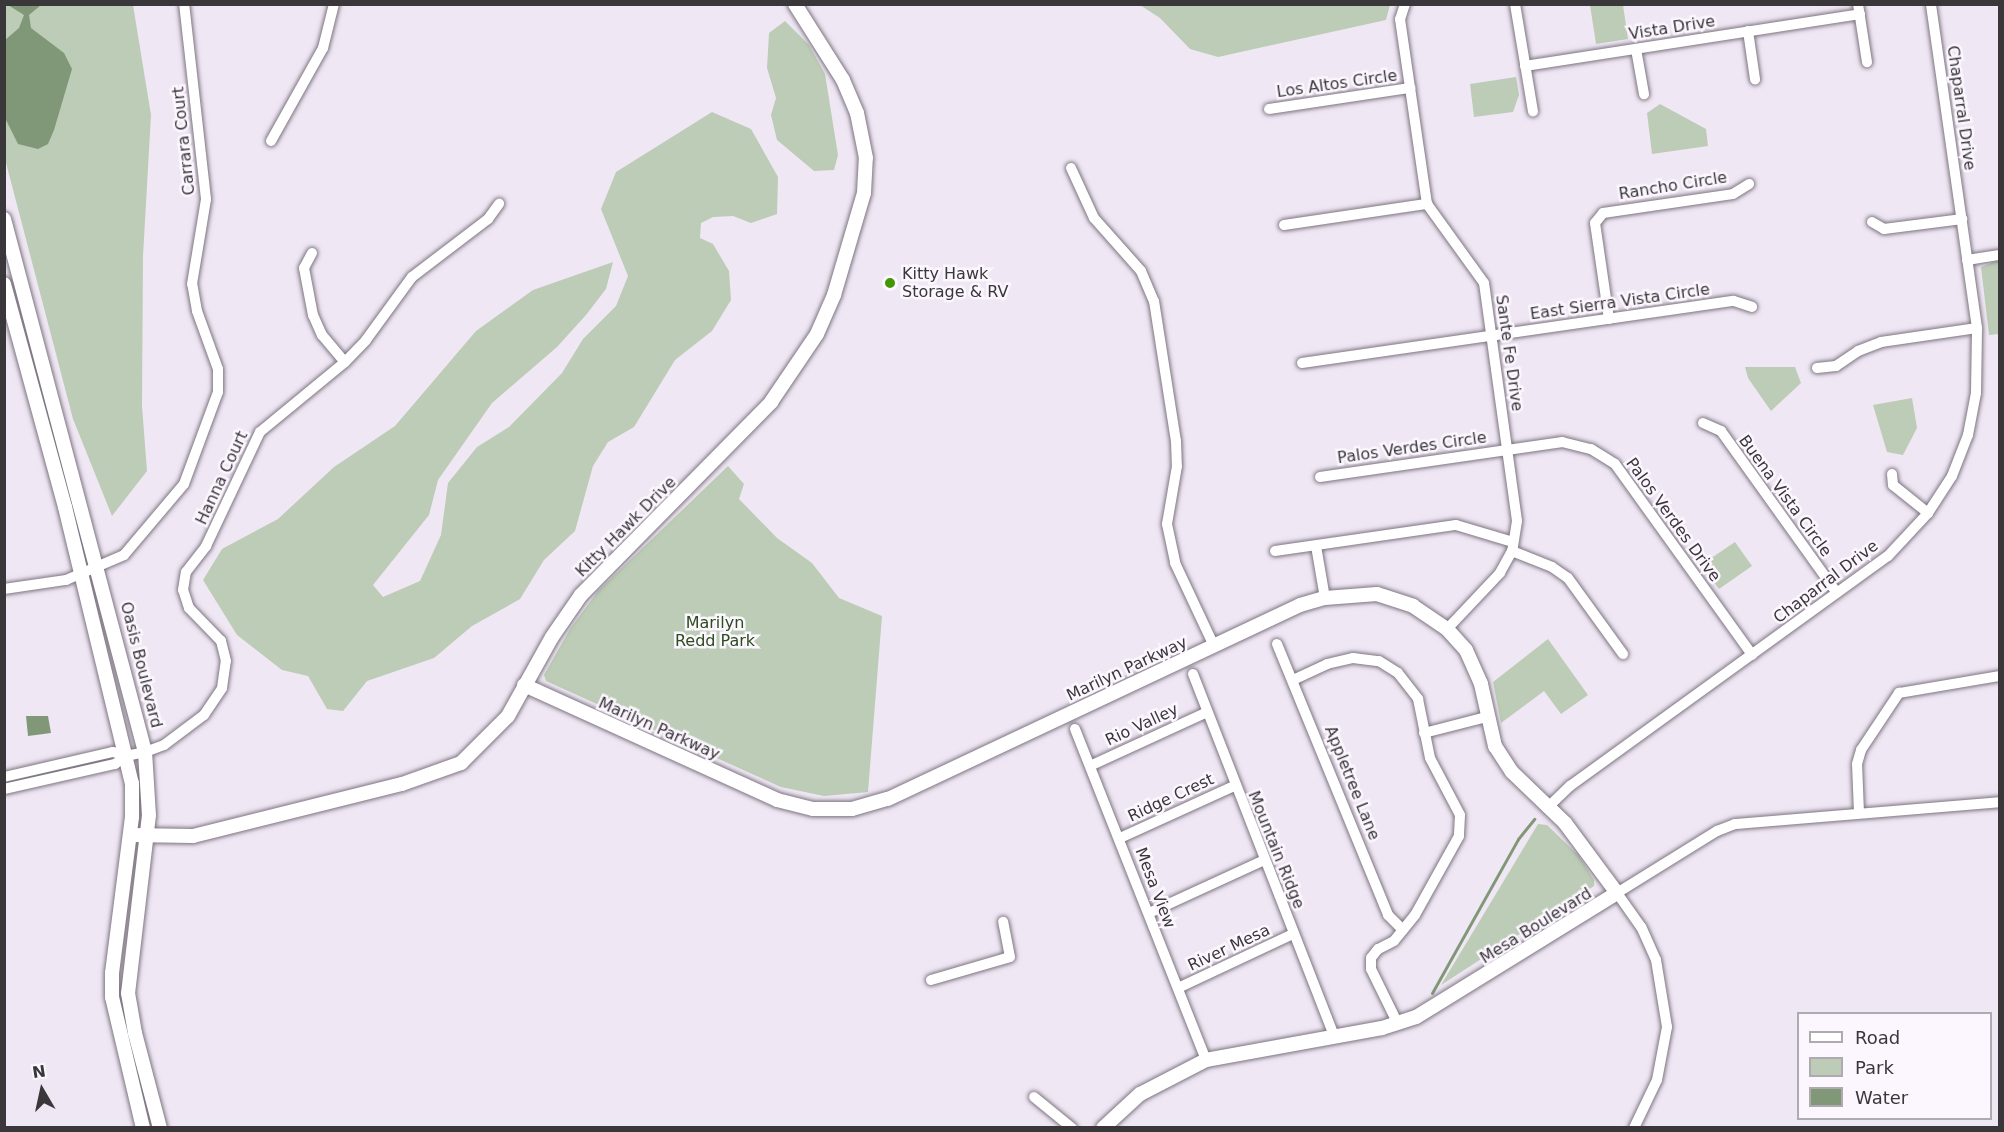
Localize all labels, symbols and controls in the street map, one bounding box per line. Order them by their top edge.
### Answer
street label: Vista Drive [1627,12,1717,44]
street label: Chaparral Drive [1943,44,1979,172]
street label: Los Altos Circle [1275,66,1399,102]
street label: Carrara Court [169,86,199,196]
street label: Rancho Circle [1617,168,1729,204]
place label: Kitty Hawk Storage & RV [902,264,1008,302]
marker: Kitty Hawk Storage & RV [883,276,897,290]
street label: East Sierra Vista Circle [1529,280,1711,324]
street label: Sante Fe Drive [1491,294,1527,412]
street label: Hanna Court [192,428,252,528]
street label: Palos Verdes Circle [1336,428,1488,468]
street label: Buena Vista Circle [1734,432,1836,560]
street label: Palos Verdes Drive [1622,454,1724,586]
street label: Kitty Hawk Drive [572,473,680,581]
street label: Chaparral Drive [1770,536,1882,628]
street label: Oasis Boulevard [116,600,166,730]
park label: Marilyn Redd Park [675,613,755,651]
street label: Marilyn Parkway [1064,633,1190,705]
street label: Marilyn Parkway [595,694,723,764]
street label: Rio Valley [1103,700,1181,750]
street label: Appletree Lane [1320,723,1384,843]
street label: Ridge Crest [1125,770,1217,826]
street label: Mountain Ridge [1244,788,1308,912]
street label: Mesa View [1131,845,1179,931]
street label: Mesa Boulevard [1477,884,1595,968]
street label: River Mesa [1185,921,1273,975]
legend [1797,1012,1992,1120]
text: Road [1855,1027,1900,1048]
text: Park [1855,1057,1894,1078]
north arrow [12,1060,72,1120]
text: N [31,1061,47,1082]
text: Water [1855,1087,1908,1108]

